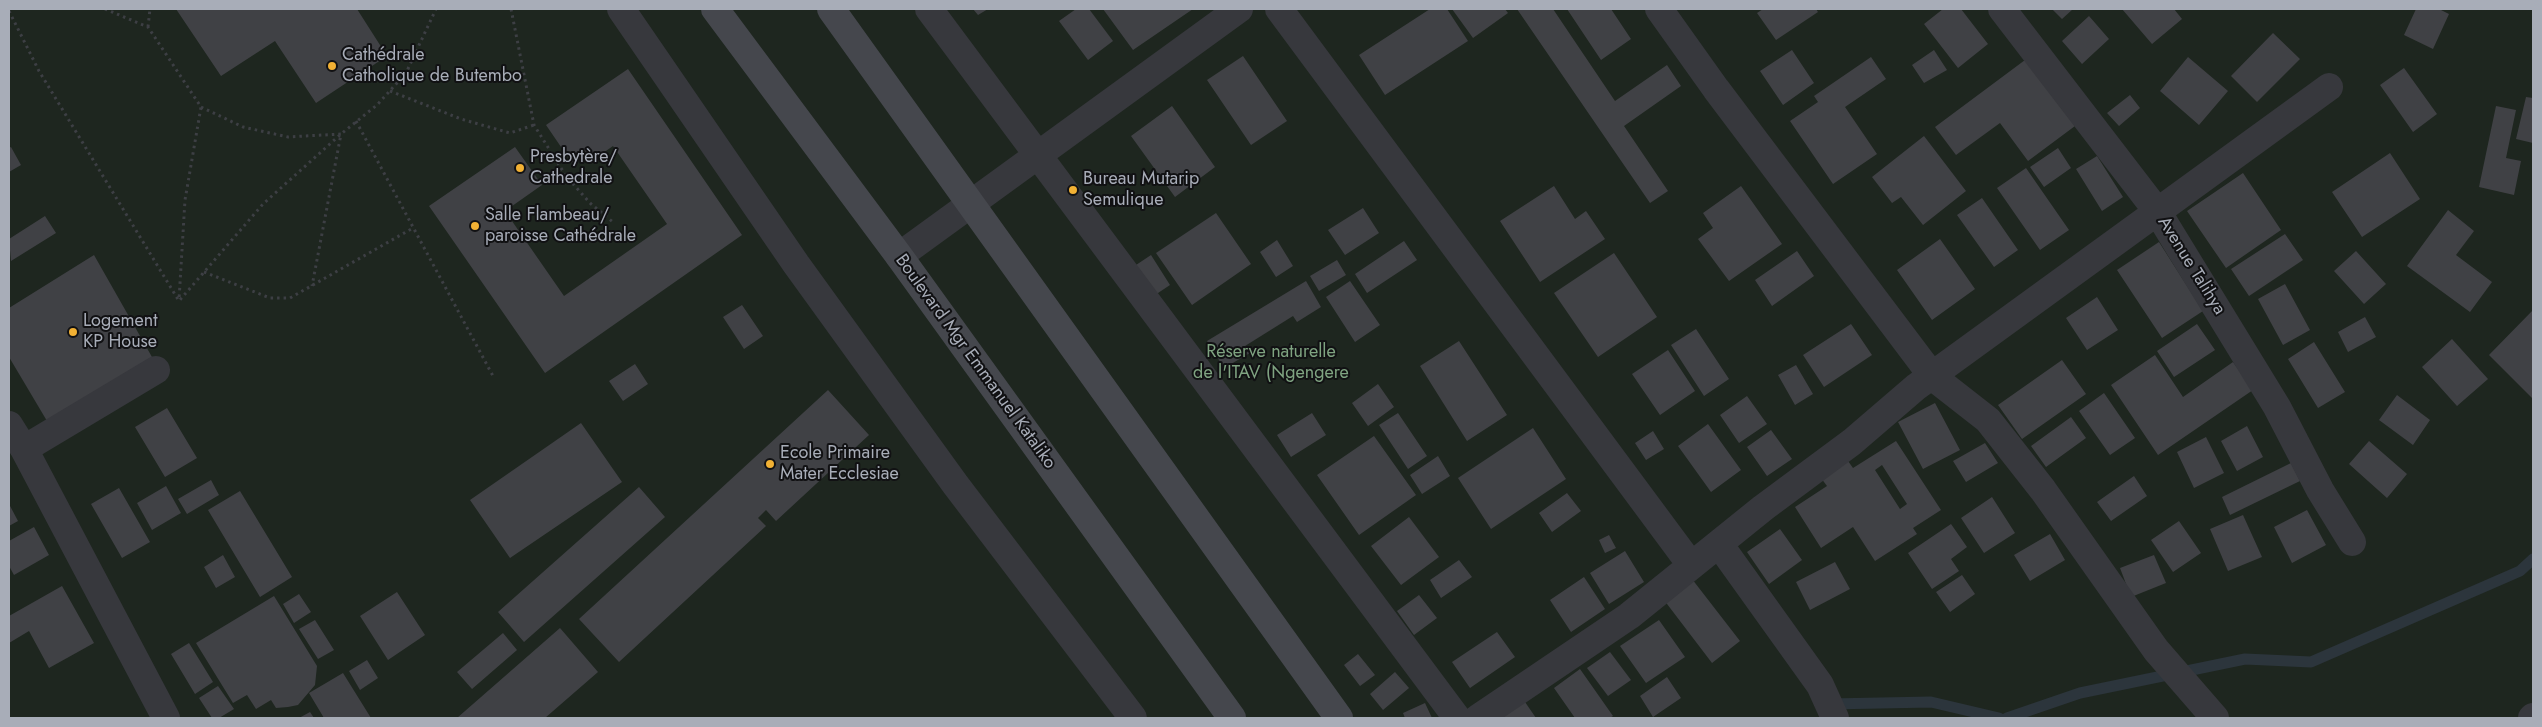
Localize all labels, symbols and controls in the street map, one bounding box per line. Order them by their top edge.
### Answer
place label: Cathédrale Catholique de Butembo [342,45,522,88]
marker: Cathédrale Catholique de Butembo [326,60,338,72]
place label: Presbytère/ Cathedrale [530,147,617,190]
marker: Presbytère/ Cathedrale [514,162,526,174]
place label: Bureau Mutarip Semulique [1083,169,1199,212]
marker: Bureau Mutarip Semulique [1067,184,1079,196]
place label: Salle Flambeau/ paroisse Cathédrale [485,205,636,248]
street label: Avenue Talihya [2152,213,2230,319]
marker: Salle Flambeau/ paroisse Cathédrale [469,220,481,232]
street label: Boulevard Mgr Emmanuel Kataliko [890,251,1060,473]
place label: Logement KP House [83,311,158,354]
marker: Logement KP House [67,326,79,338]
park label: Réserve naturelle de l'ITAV (Ngengere [1193,342,1349,384]
place label: Ecole Primaire Mater Ecclesiae [780,443,899,486]
marker: Ecole Primaire Mater Ecclesiae [764,458,776,470]

